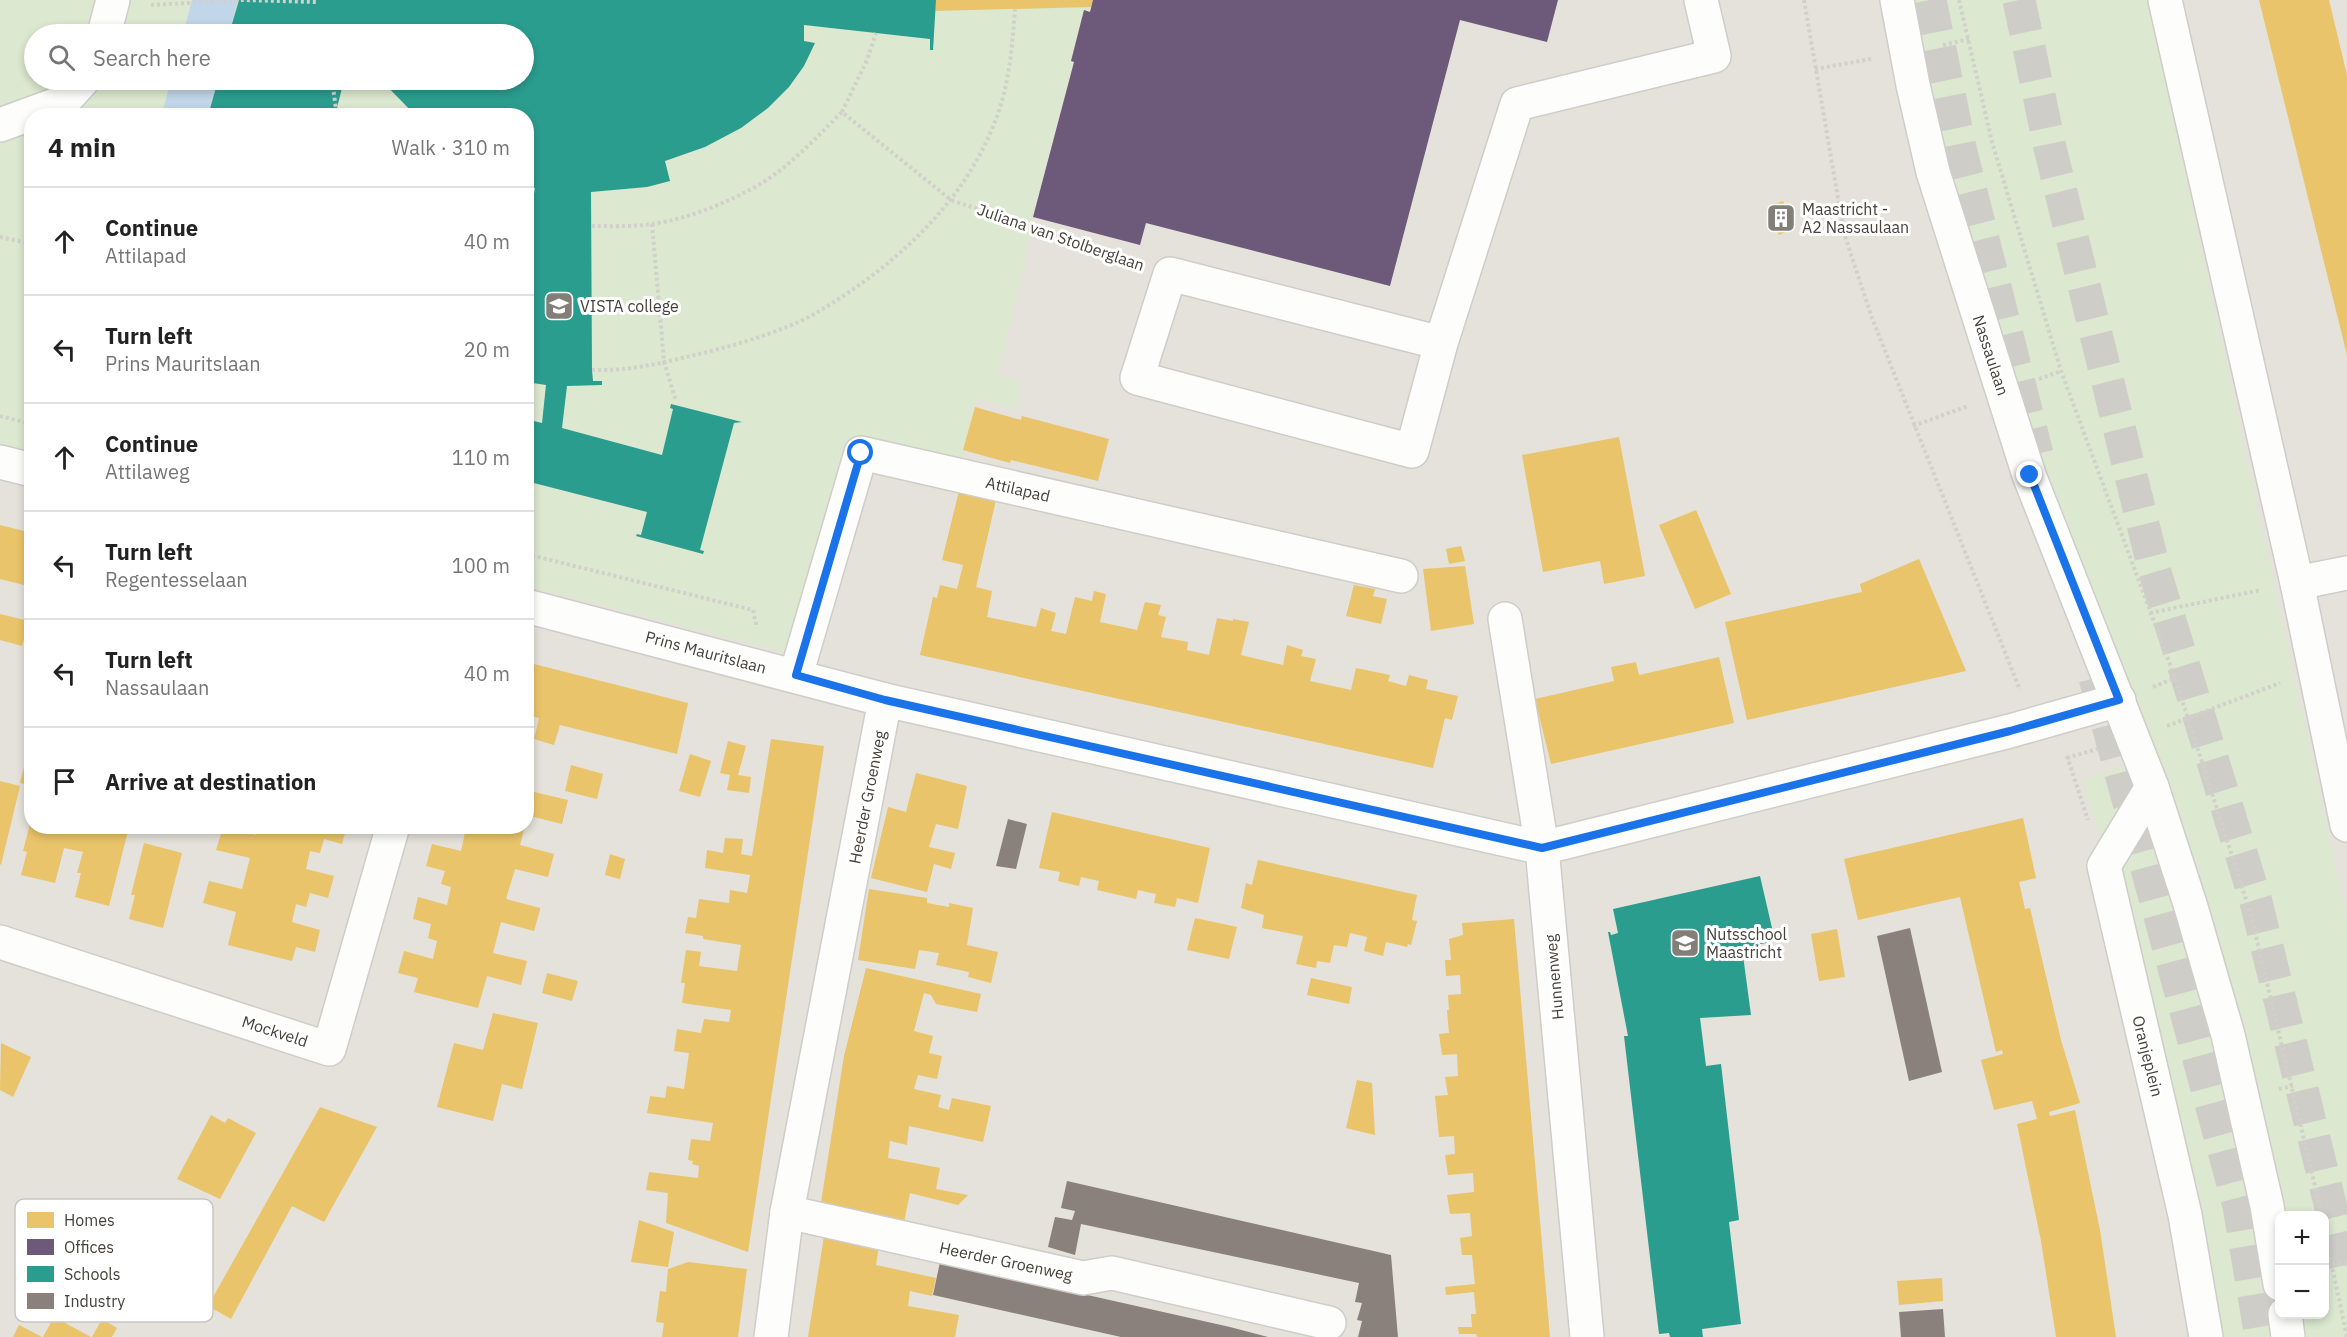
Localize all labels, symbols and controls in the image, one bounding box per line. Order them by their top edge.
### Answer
search box [24,24,534,90]
icon: search [45,41,78,74]
text: Search here [93,43,211,72]
text: 4 min [48,130,116,164]
text: Walk · 310 m [392,134,510,161]
street label: Juliana van Stolberglaan [975,199,1147,275]
place label: Maastricht - A2 Nassaulaan [1802,199,1909,237]
building icon: Maastricht - A2 Nassaulaan [1765,202,1797,234]
text: Continue [105,213,198,242]
icon: ahead [48,225,81,258]
text: 40 m [464,228,510,255]
text: Attilapad [105,242,187,269]
school or university icon: VISTA college [543,290,575,322]
place label: VISTA college [580,296,679,316]
street label: Nassaulaan [1969,312,2013,398]
text: Turn left [105,321,193,350]
icon: left [48,333,81,366]
text: 20 m [464,336,510,363]
text: Prins Mauritslaan [105,350,261,377]
text: Continue [105,429,198,458]
route start [847,439,873,465]
icon: ahead [48,441,81,474]
text: 110 m [452,444,510,471]
text: Attilaweg [105,458,189,485]
route end [2016,461,2042,487]
street label: Attilapad [984,472,1052,506]
text: Turn left [105,537,193,566]
icon: left [48,549,81,582]
text: 100 m [452,552,510,579]
text: Regentesselaan [105,566,248,593]
street label: Prins Mauritslaan [643,626,769,678]
text: Turn left [105,645,193,674]
icon: left [48,657,81,690]
text: 40 m [464,660,510,687]
text: Nassaulaan [105,674,209,701]
street label: Heerder Groenweg [844,728,890,865]
icon: arrive [48,765,81,798]
text: Arrive at destination [105,767,316,796]
place label: Nutsschool Maastricht [1706,924,1787,962]
school or university icon: Nutsschool Maastricht [1669,927,1701,959]
street label: Hunnenweg [1540,933,1568,1021]
street label: Mockveld [239,1011,311,1051]
street label: Oranjeplein [2128,1013,2168,1099]
legend [15,1199,213,1322]
text: Homes [64,1210,115,1230]
map controls [2275,1211,2329,1319]
button: + [2275,1211,2329,1265]
text: Offices [64,1237,114,1257]
street label: Heerder Groenweg [938,1237,1075,1285]
text: Schools [64,1264,121,1284]
button: − [2275,1265,2329,1319]
text: Industry [64,1291,125,1311]

